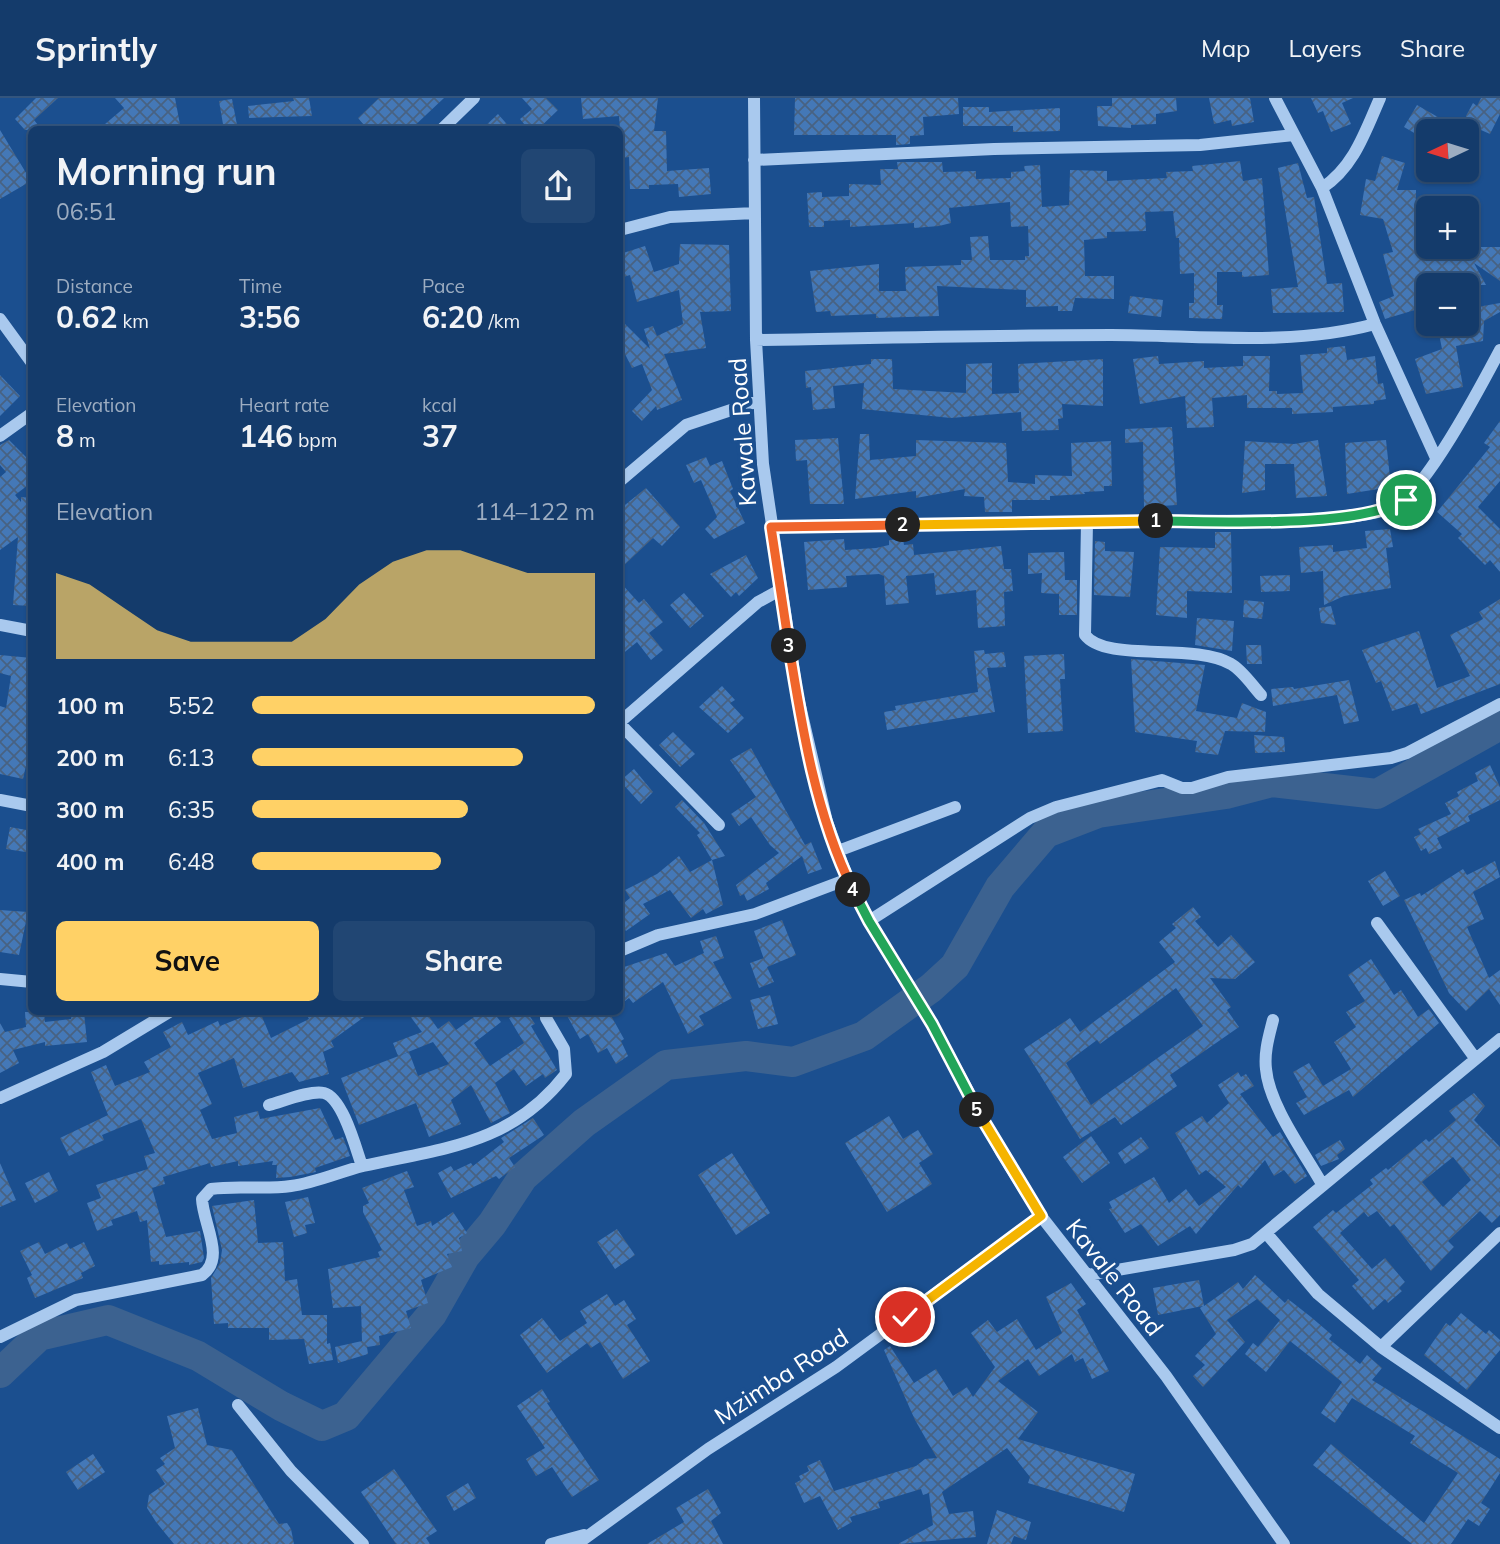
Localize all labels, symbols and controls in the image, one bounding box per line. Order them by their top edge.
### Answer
text: Sprintly [35,28,157,69]
text: Map [1201,33,1250,63]
text: Layers [1288,33,1362,63]
text: Share [1400,33,1465,63]
north arrow [1416,119,1479,182]
map controls [1416,119,1479,336]
text: Morning run [56,147,277,195]
button: share [521,149,595,223]
button: + [1416,196,1479,259]
text: 06:51 [56,197,116,226]
button: − [1416,273,1479,336]
text: Distance [56,274,133,298]
text: Time [239,274,282,298]
text: Pace [422,274,465,298]
text: 0.62 [56,298,117,336]
text: 3:56 [239,298,300,336]
text: 6:20 [422,298,483,336]
text: km [117,309,149,333]
text: /km [483,309,520,333]
street label: Kawale Road [722,357,762,507]
text: Elevation [56,393,136,417]
text: Heart rate [239,393,329,417]
text: kcal [422,393,457,417]
text: 8 [56,417,74,455]
text: 146 [239,417,293,455]
text: 37 [422,417,458,455]
text: m [74,428,96,452]
text: bpm [293,428,337,452]
pin [1376,470,1436,530]
icon: arrive [1387,481,1425,519]
text: Elevation [56,497,153,526]
text: 114–122 m [474,497,595,526]
pin: 1 [1138,504,1174,538]
pin: 2 [886,508,920,542]
text: 1 [1150,508,1161,532]
text: 2 [897,512,908,536]
pin: 3 [772,628,806,664]
text: 3 [783,633,794,657]
text: 100 m [56,691,124,720]
text: 5:52 [168,691,215,720]
text: 200 m [56,743,124,772]
text: 6:13 [168,743,215,772]
text: 300 m [56,795,124,824]
text: 6:35 [168,795,215,824]
text: 400 m [56,847,124,876]
text: 6:48 [168,847,215,876]
pin: 4 [836,872,870,908]
text: 4 [847,877,858,901]
button: Save [56,921,319,1001]
button: Share [333,921,595,1001]
pin: 5 [960,1093,995,1128]
text: 5 [971,1097,982,1121]
street label: Kavale Road [1060,1212,1170,1342]
pin [875,1287,935,1347]
icon: check [886,1298,924,1336]
street label: Mzimba Road [708,1322,854,1430]

